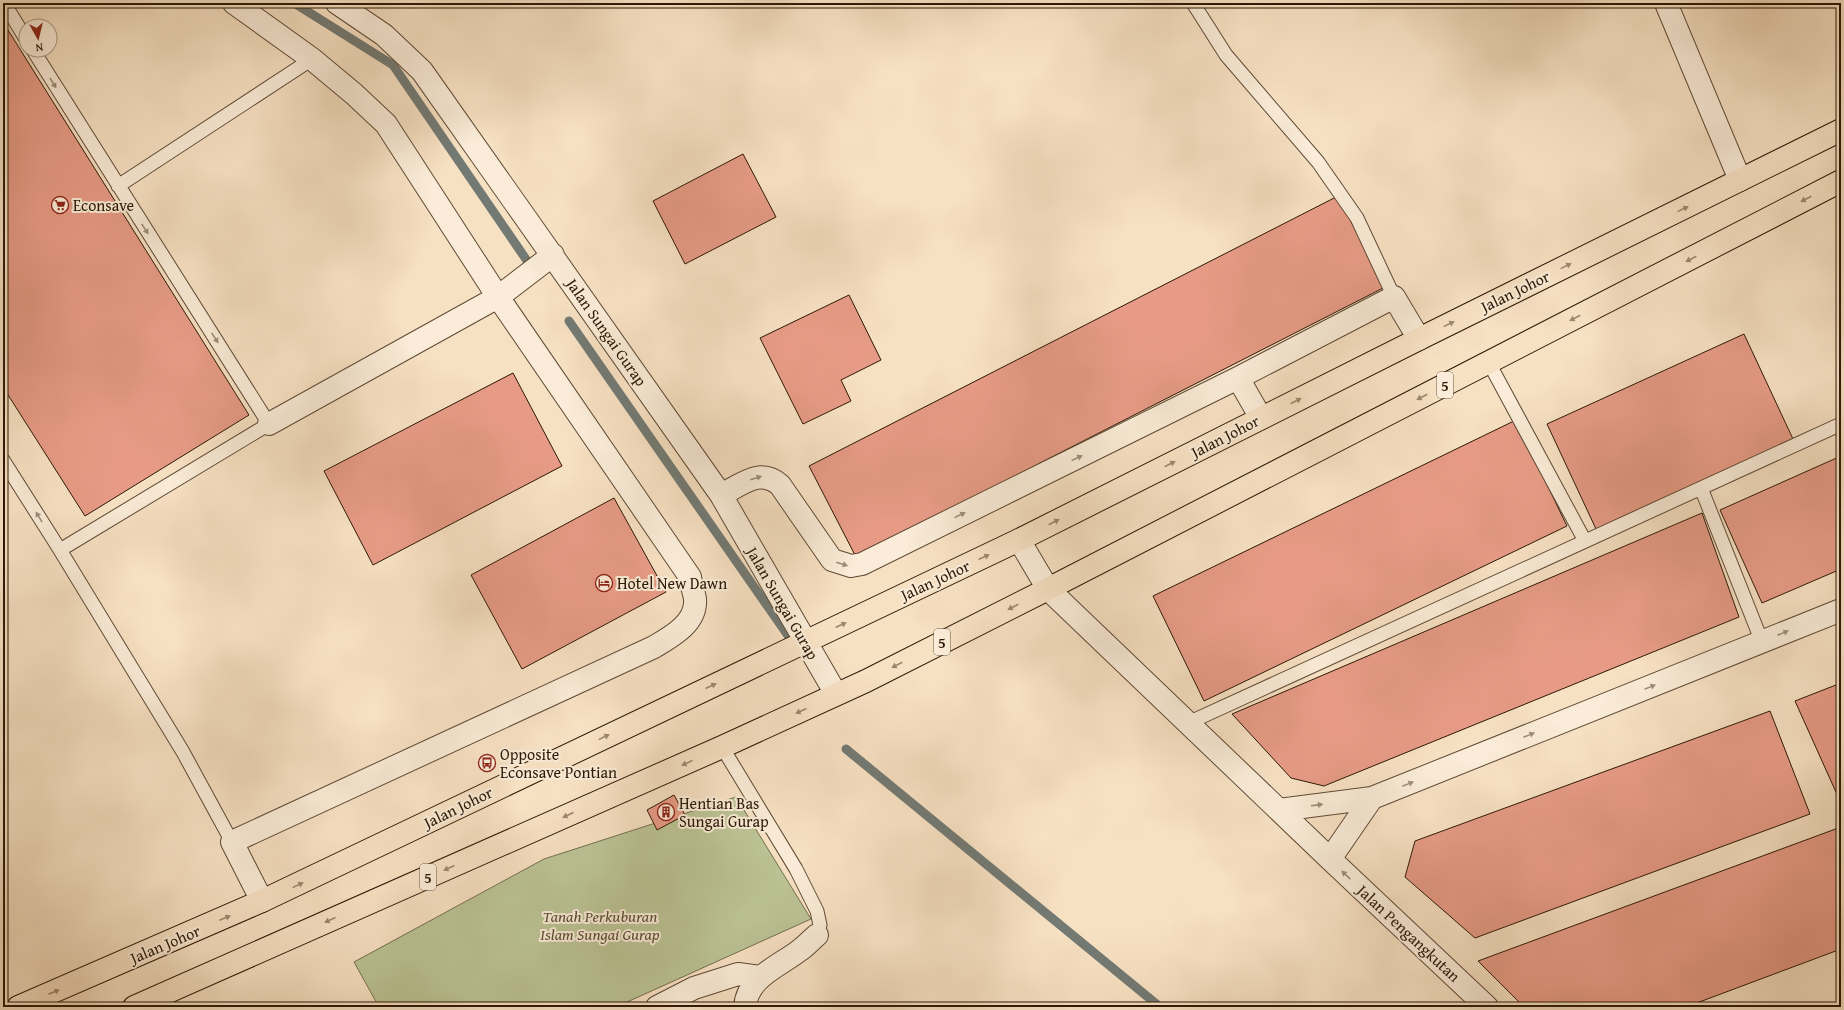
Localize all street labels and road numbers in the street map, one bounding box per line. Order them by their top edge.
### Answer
street label: Jalan Johor [1475,264,1554,319]
street label: Jalan Sungai Gurap [560,272,653,391]
road number: 5 [1437,372,1453,398]
street label: Jalan Johor [1185,408,1264,464]
street label: Jalan Sungai Gurap [740,540,825,664]
street label: Jalan Johor [895,553,974,607]
road number: 5 [934,629,950,655]
street label: Jalan Johor [418,780,497,835]
road number: 5 [420,864,436,890]
street label: Jalan Pengangkutan [1350,877,1466,987]
street label: Jalan Johor [124,918,204,970]

